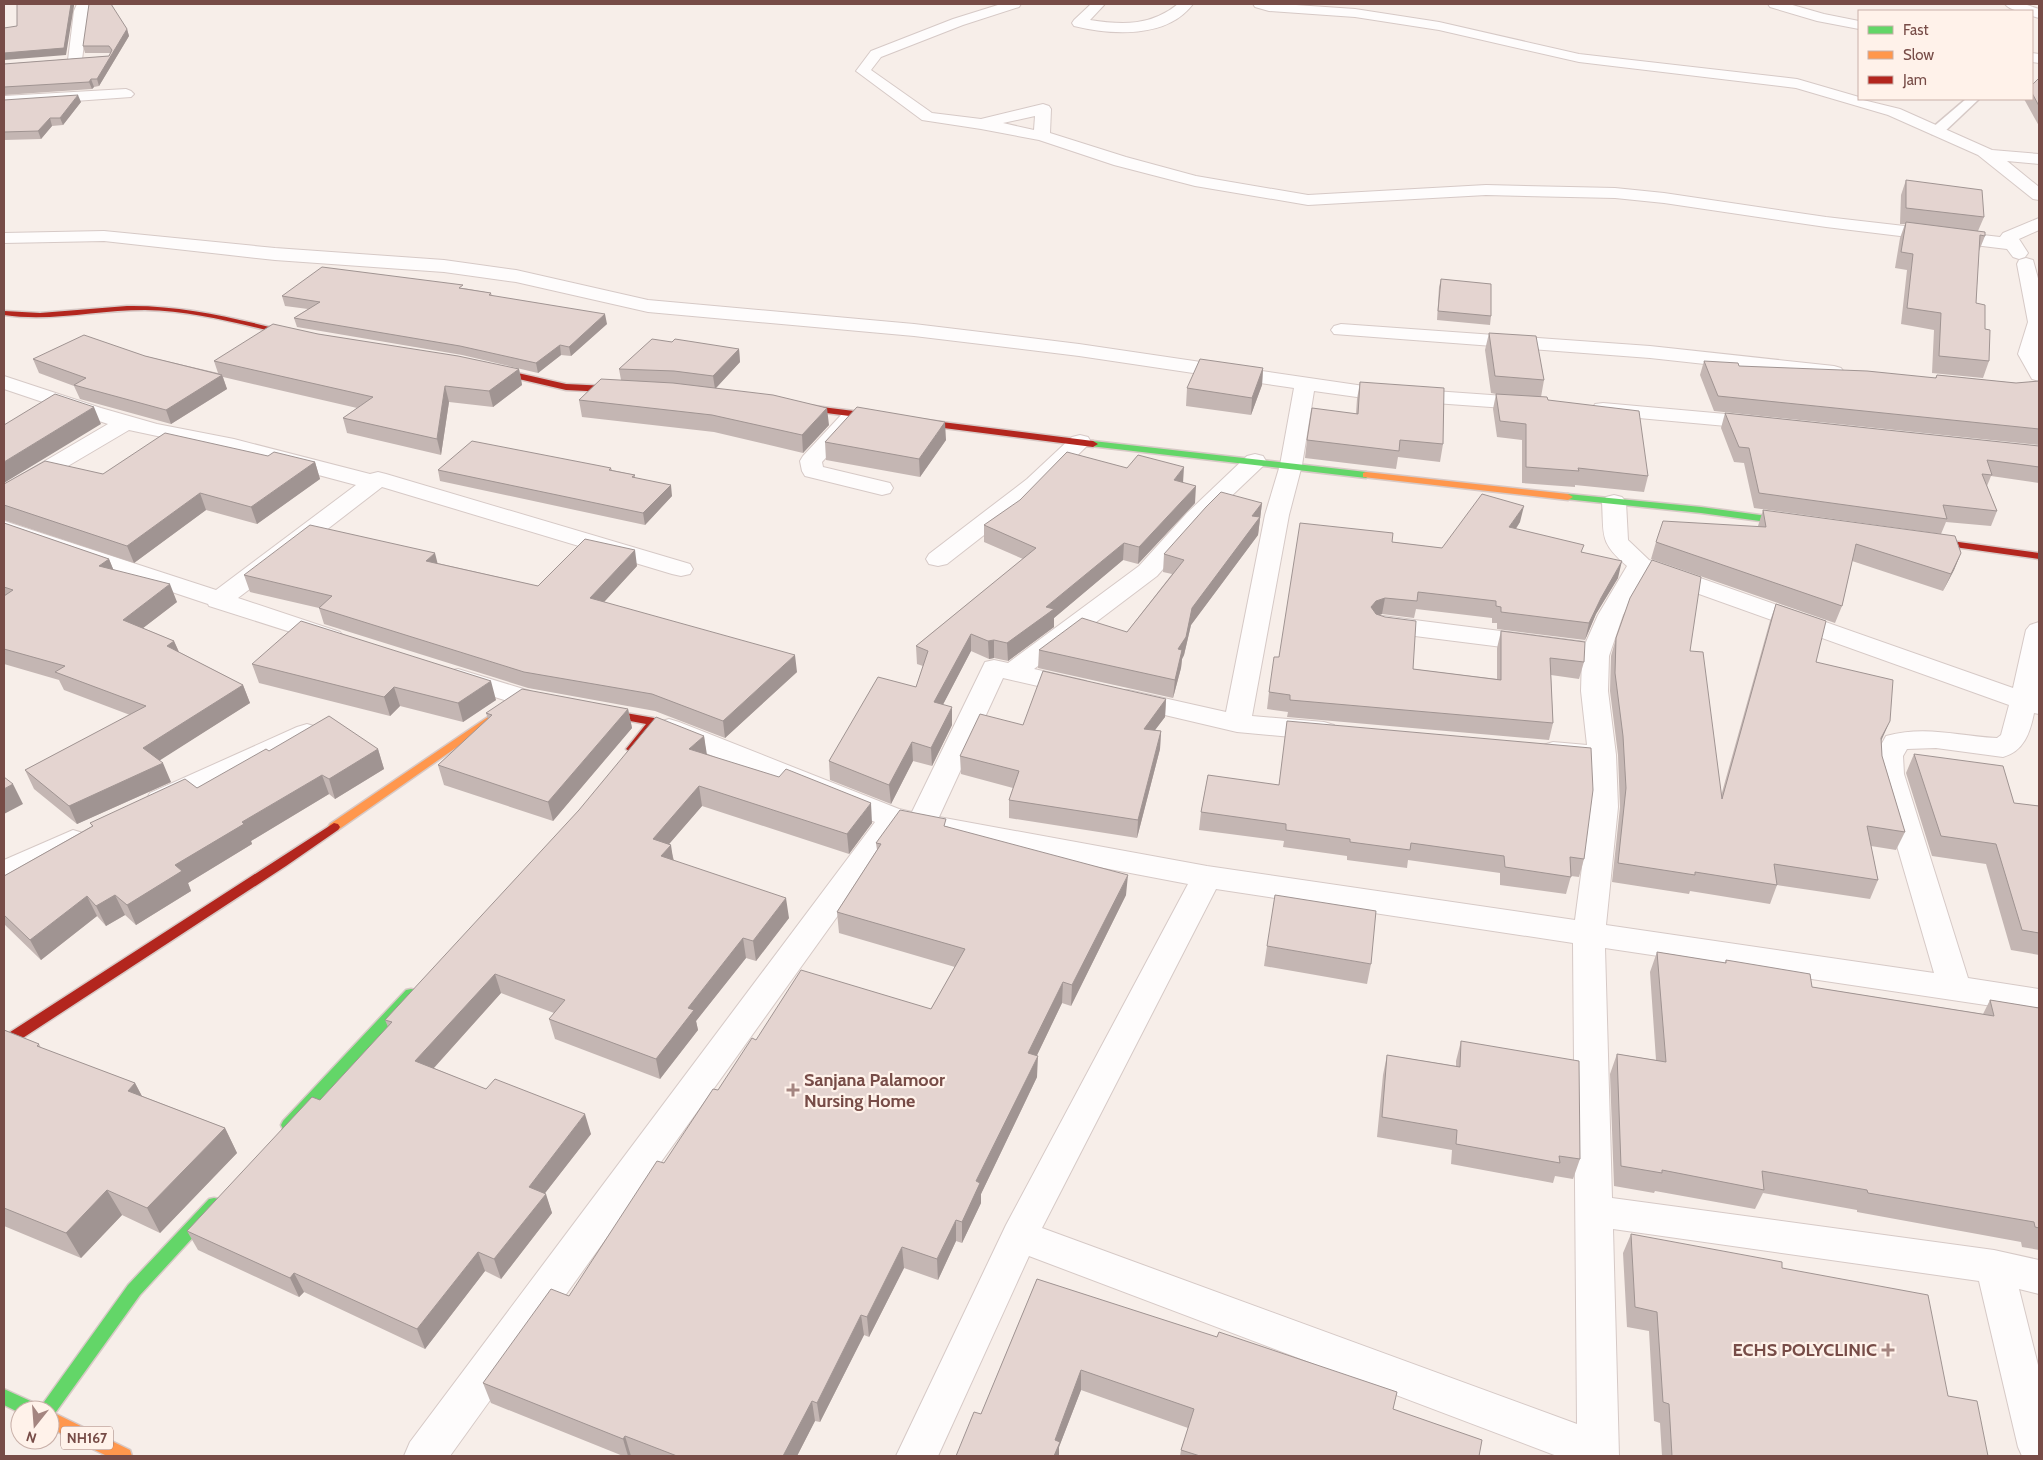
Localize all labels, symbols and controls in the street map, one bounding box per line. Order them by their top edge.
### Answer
legend [1858,10,2033,100]
text: Fast [1903,21,1928,39]
text: Slow [1903,46,1934,64]
text: Jam [1902,71,1927,89]
place label: Sanjana Palamoor Nursing Home [804,1069,945,1112]
marker: Sanjana Palamoor Nursing Home [786,1083,800,1097]
place label: ECHS POLYCLINIC [1733,1339,1877,1361]
marker: ECHS POLYCLINIC [1881,1343,1895,1357]
north arrow [10,1400,60,1450]
road number: NH167 [61,1426,113,1450]
text: N [24,1427,39,1447]

